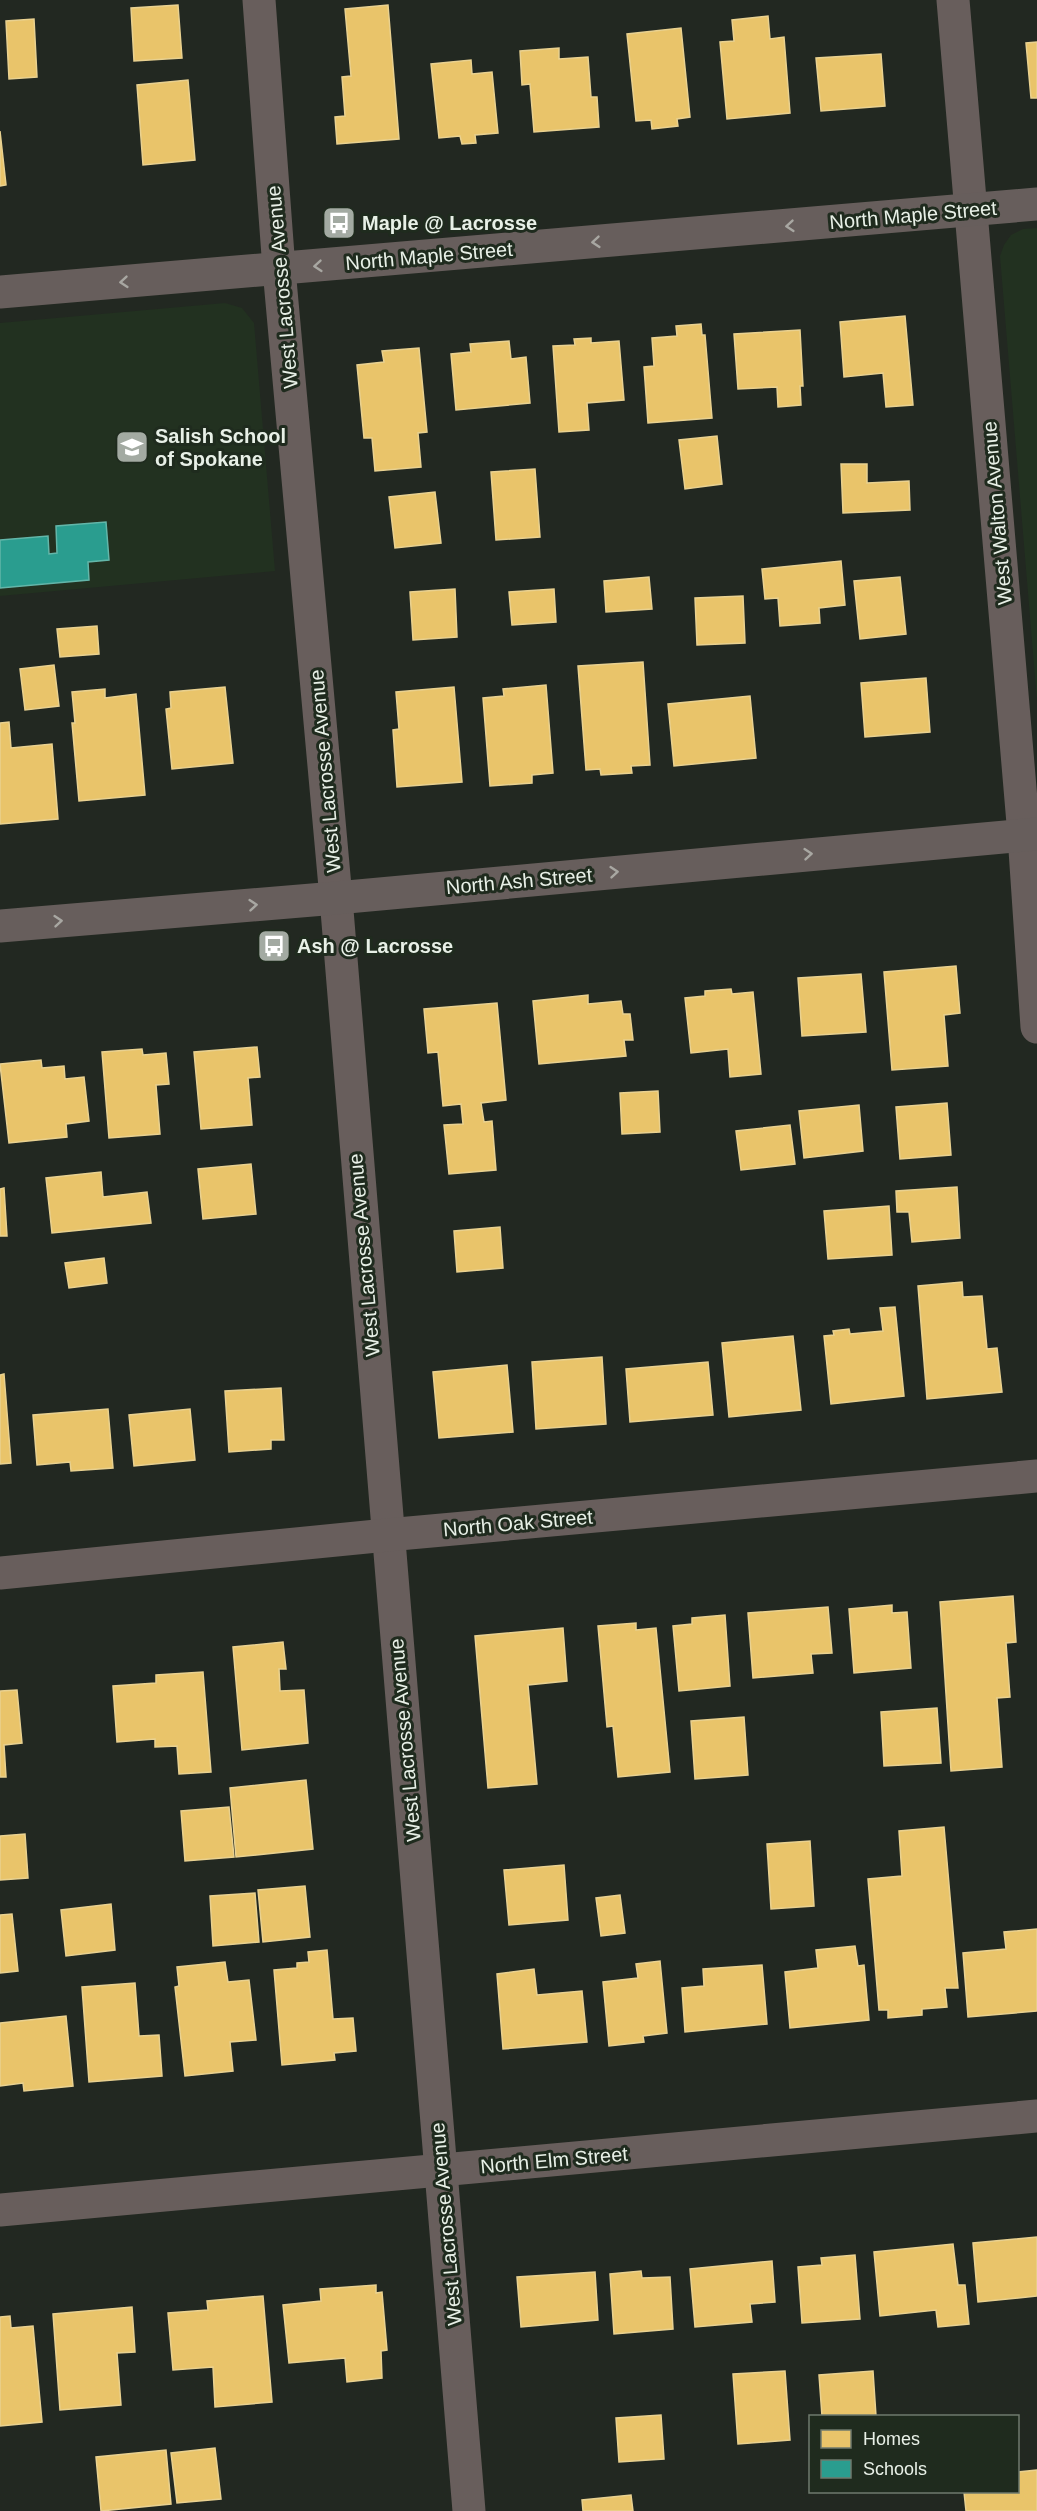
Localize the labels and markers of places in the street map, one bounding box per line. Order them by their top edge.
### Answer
bus stop icon: Maple @ Lacrosse [321,205,357,241]
place label: Maple @ Lacrosse [362,212,537,234]
place label: Salish School of Spokane [155,425,286,470]
school or university icon: Salish School of Spokane [114,429,150,465]
bus stop icon: Ash @ Lacrosse [256,928,292,964]
place label: Ash @ Lacrosse [297,935,453,957]

